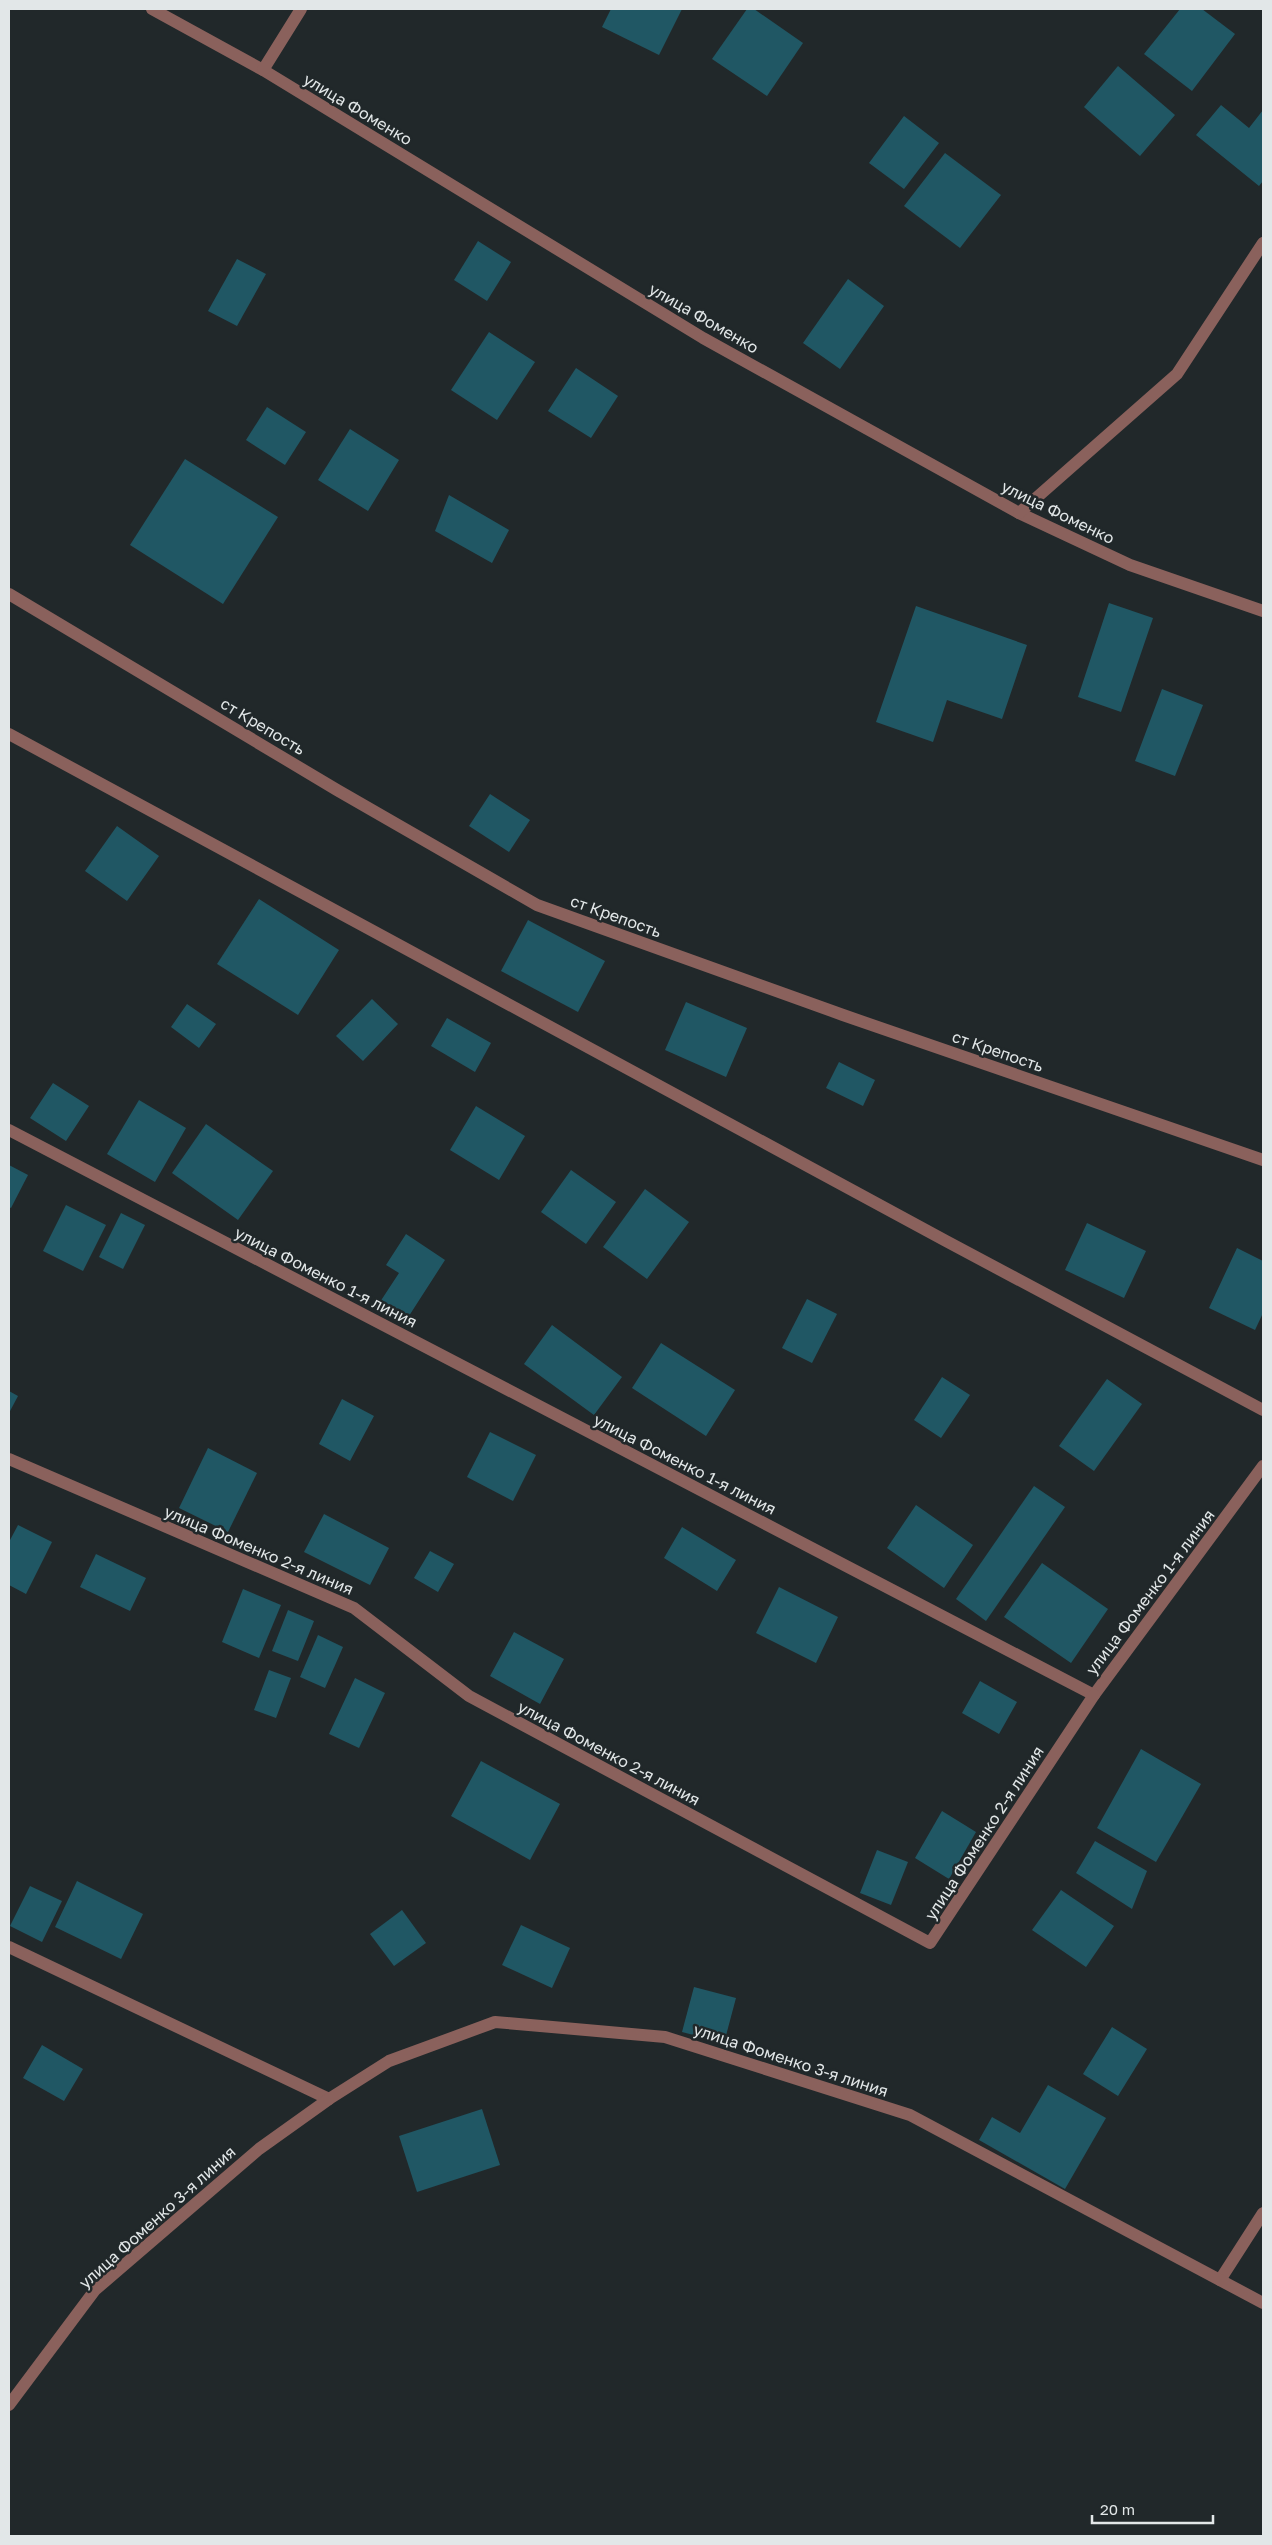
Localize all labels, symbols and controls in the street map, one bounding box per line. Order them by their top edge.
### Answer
street label: улица Фоменко [300,69,416,149]
street label: улица Фоменко [646,279,762,357]
street label: улица Фоменко [998,476,1118,548]
street label: ст Крепость [217,693,309,759]
street label: ст Крепость [568,890,664,942]
street label: ст Крепость [950,1026,1046,1076]
street label: улица Фоменко 1-я линия [231,1222,421,1332]
street label: улица Фоменко 1-я линия [590,1409,780,1519]
street label: улица Фоменко 2-я линия [161,1501,357,1599]
street label: улица Фоменко 1-я линия [1081,1505,1219,1679]
street label: улица Фоменко 2-я линия [514,1696,704,1810]
street label: улица Фоменко 2-я линия [920,1742,1048,1924]
street label: улица Фоменко 3-я линия [691,2019,891,2101]
street label: улица Фоменко 3-я линия [75,2141,239,2293]
scale bar [1092,2492,1213,2524]
text: 20 m [1100,2500,1135,2518]

